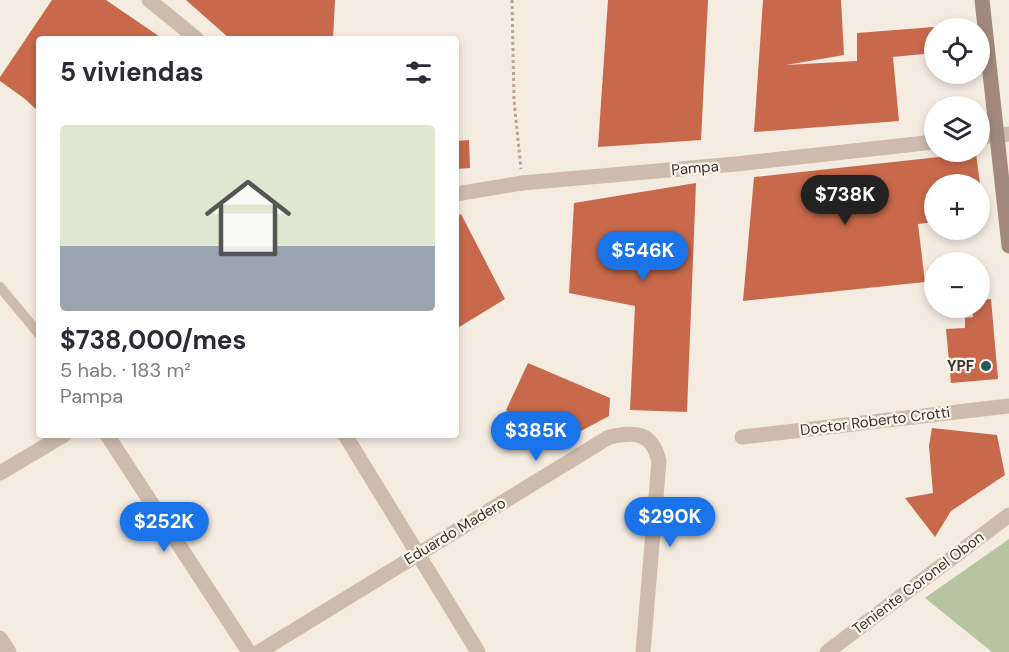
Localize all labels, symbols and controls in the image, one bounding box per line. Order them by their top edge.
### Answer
map controls [924,18,990,318]
button: locate [924,18,990,84]
text: 5 viviendas [60,55,204,89]
icon: filters [402,56,435,89]
button: layers [924,96,990,162]
street label: Pampa [670,156,720,180]
icon: home [194,164,302,272]
button: + [924,174,990,240]
pin: $738K [803,175,887,226]
text: $738K [815,181,875,207]
pin: $546K [601,231,685,282]
text: $546K [611,237,675,263]
button: − [924,252,990,318]
text: $738,000/mes [60,323,246,357]
place label: YPF [947,356,974,376]
text: 5 hab. · 183 m² [60,357,191,383]
marker: YPF [979,359,993,373]
text: Pampa [60,383,123,409]
street label: Doctor Roberto Crotti [799,402,951,440]
pin: $385K [494,411,578,462]
text: $385K [505,417,567,443]
street label: Eduardo Madero [401,493,510,569]
pin: $290K [628,497,712,548]
pin: $252K [122,502,206,553]
text: $290K [638,503,702,529]
text: $252K [134,508,194,534]
street label: Teniente Coronel Obon [848,527,988,639]

